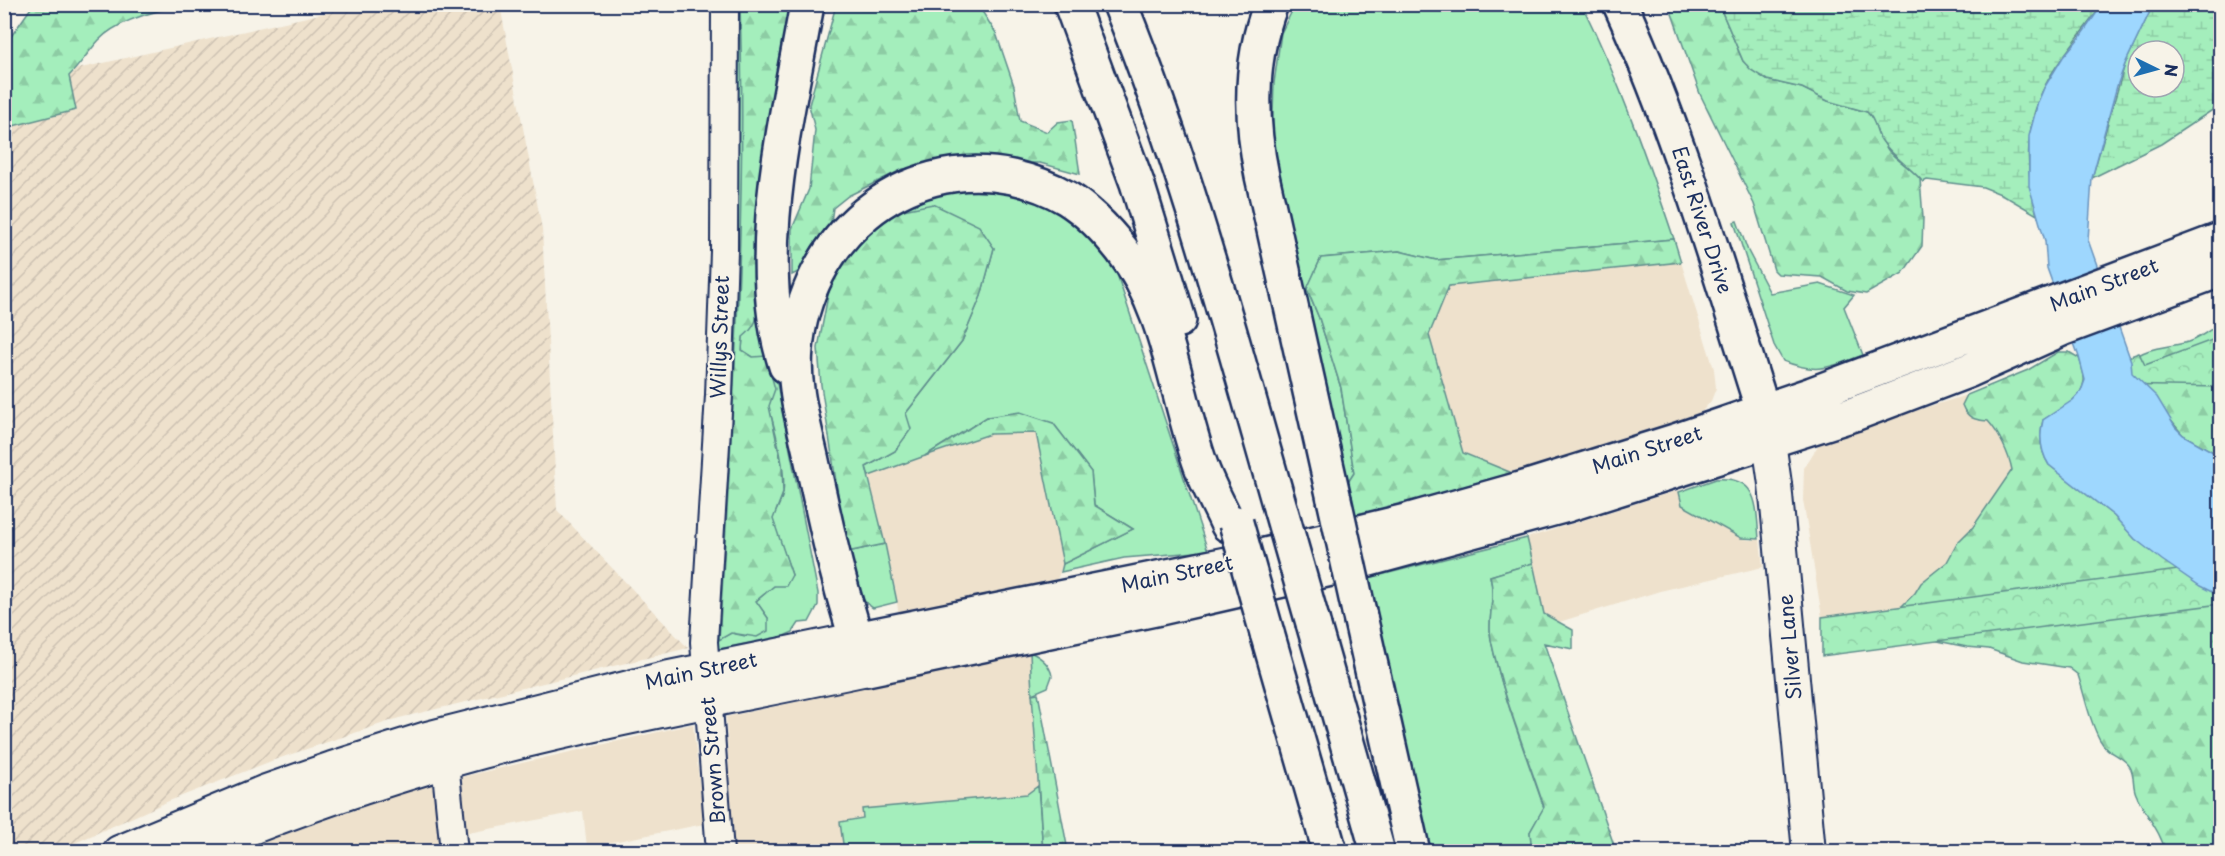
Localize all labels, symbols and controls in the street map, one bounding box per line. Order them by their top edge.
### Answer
north arrow [2126,39,2186,99]
text: N [2159,63,2184,78]
street label: East River Drive [1665,142,1741,297]
street label: Main Street [2045,250,2162,319]
street label: Willys Street [702,275,736,399]
street label: Main Street [1588,417,1706,481]
street label: Main Street [1118,546,1236,600]
street label: Silver Lane [1769,593,1809,701]
street label: Main Street [642,643,760,697]
street label: Brown Street [691,696,733,826]

